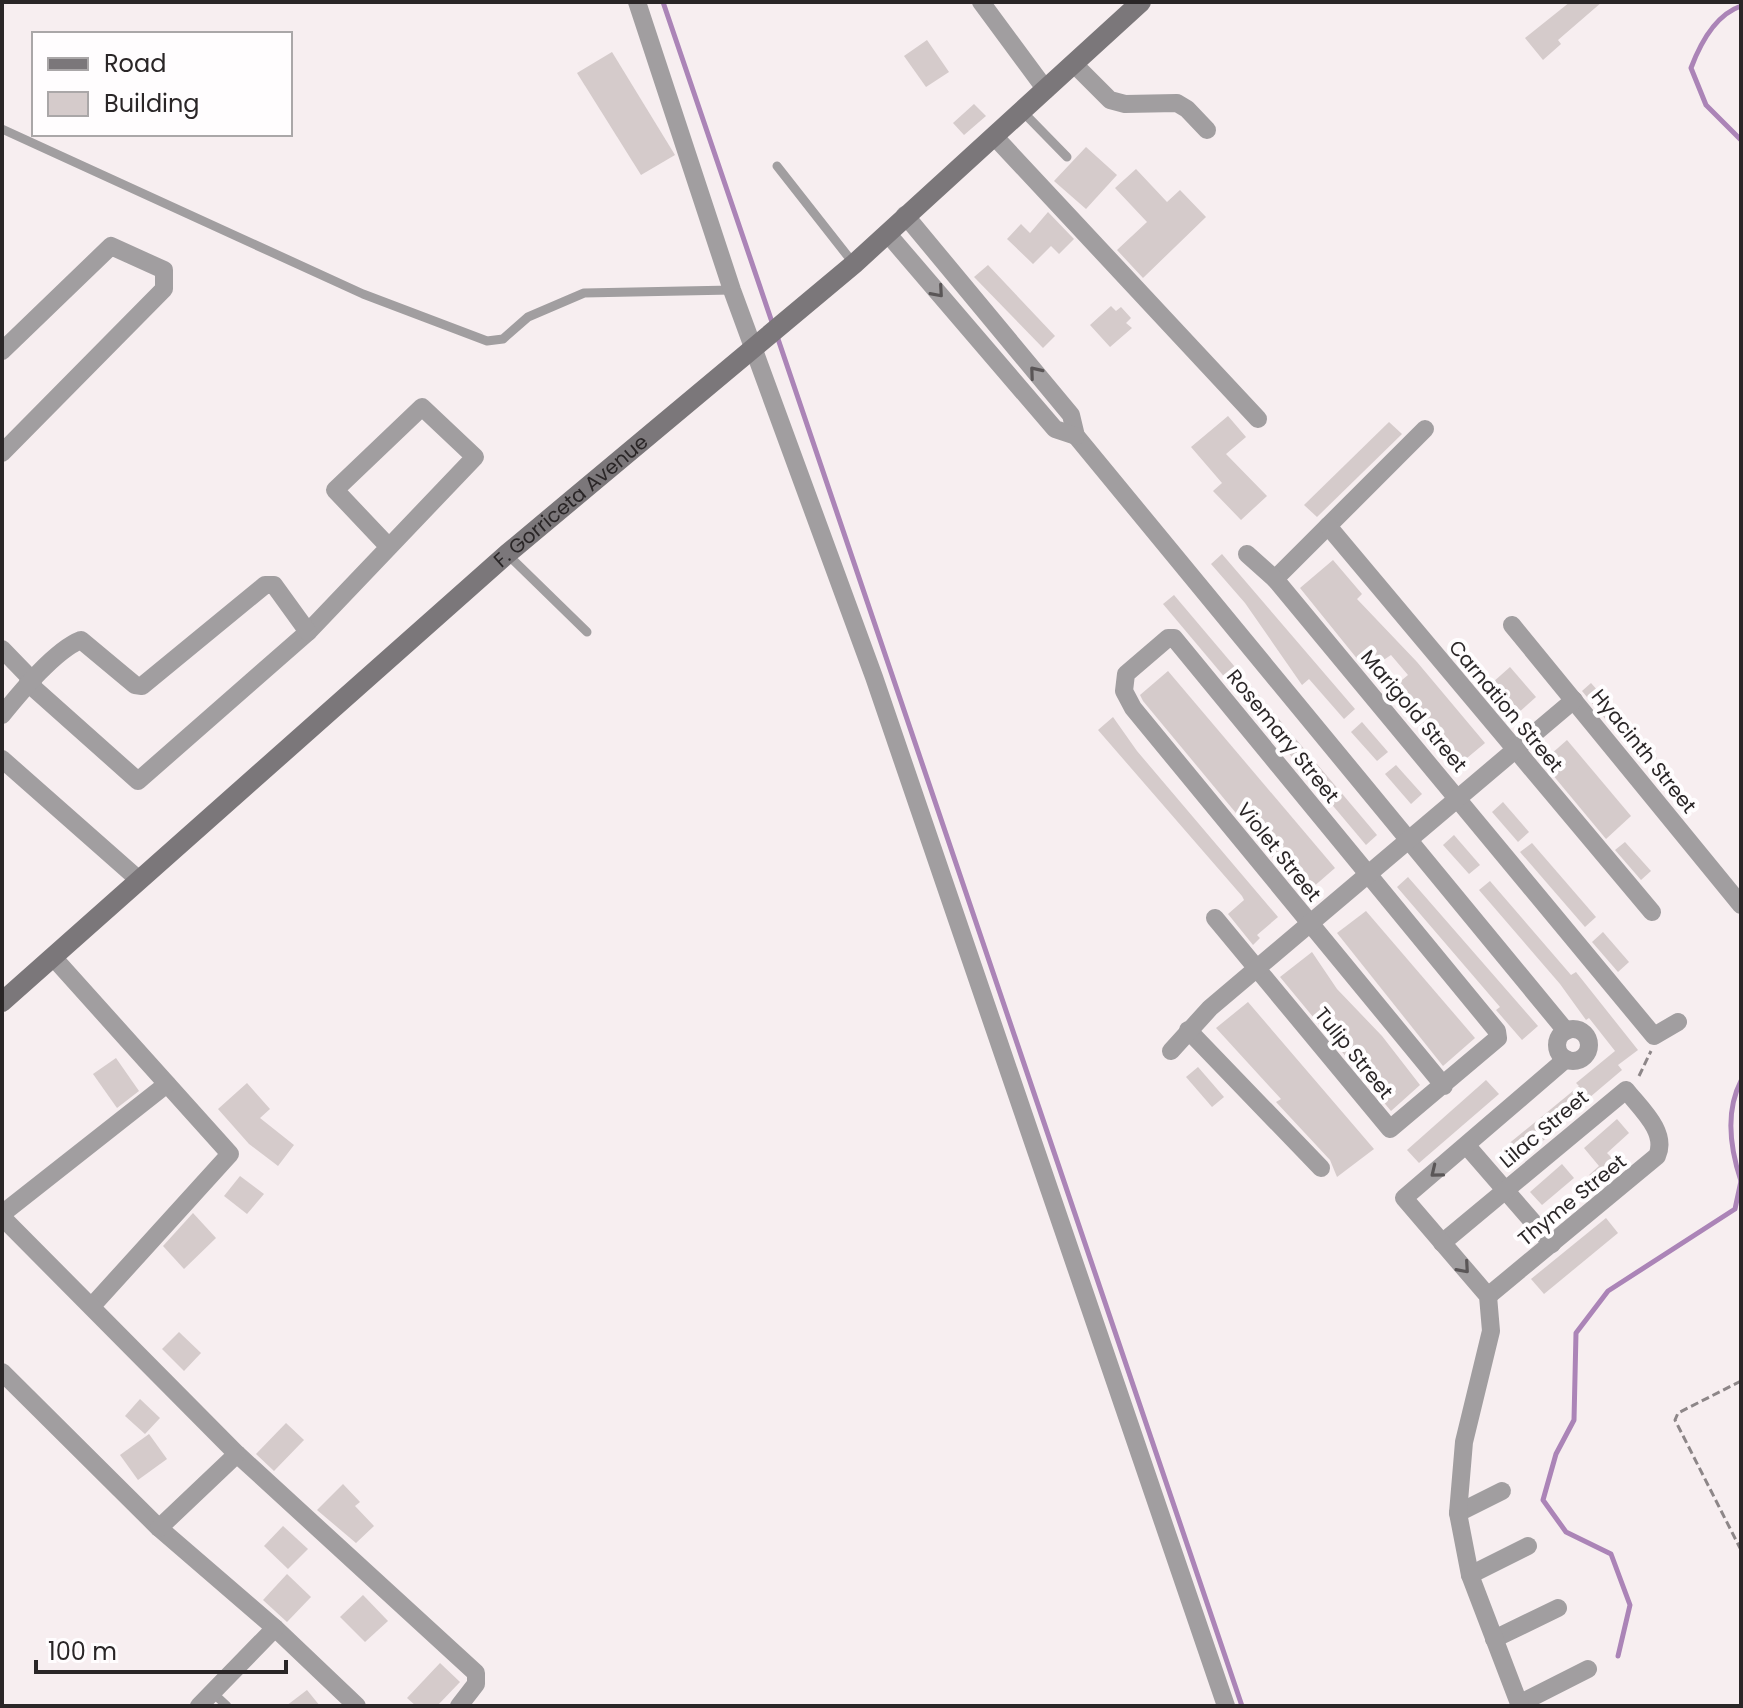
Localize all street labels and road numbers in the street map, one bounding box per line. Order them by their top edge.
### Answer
street label: F. Gorriceta Avenue [487,428,654,574]
street label: Carnation Street [1442,634,1570,778]
street label: Marigold Street [1354,644,1474,778]
street label: Rosemary Street [1220,663,1346,809]
street label: Hyacinth Street [1585,683,1703,819]
street label: Violet Street [1230,797,1328,907]
street label: Tulip Street [1308,1001,1400,1105]
street label: Lilac Street [1494,1084,1594,1174]
street label: Thyme Street [1512,1148,1632,1252]

